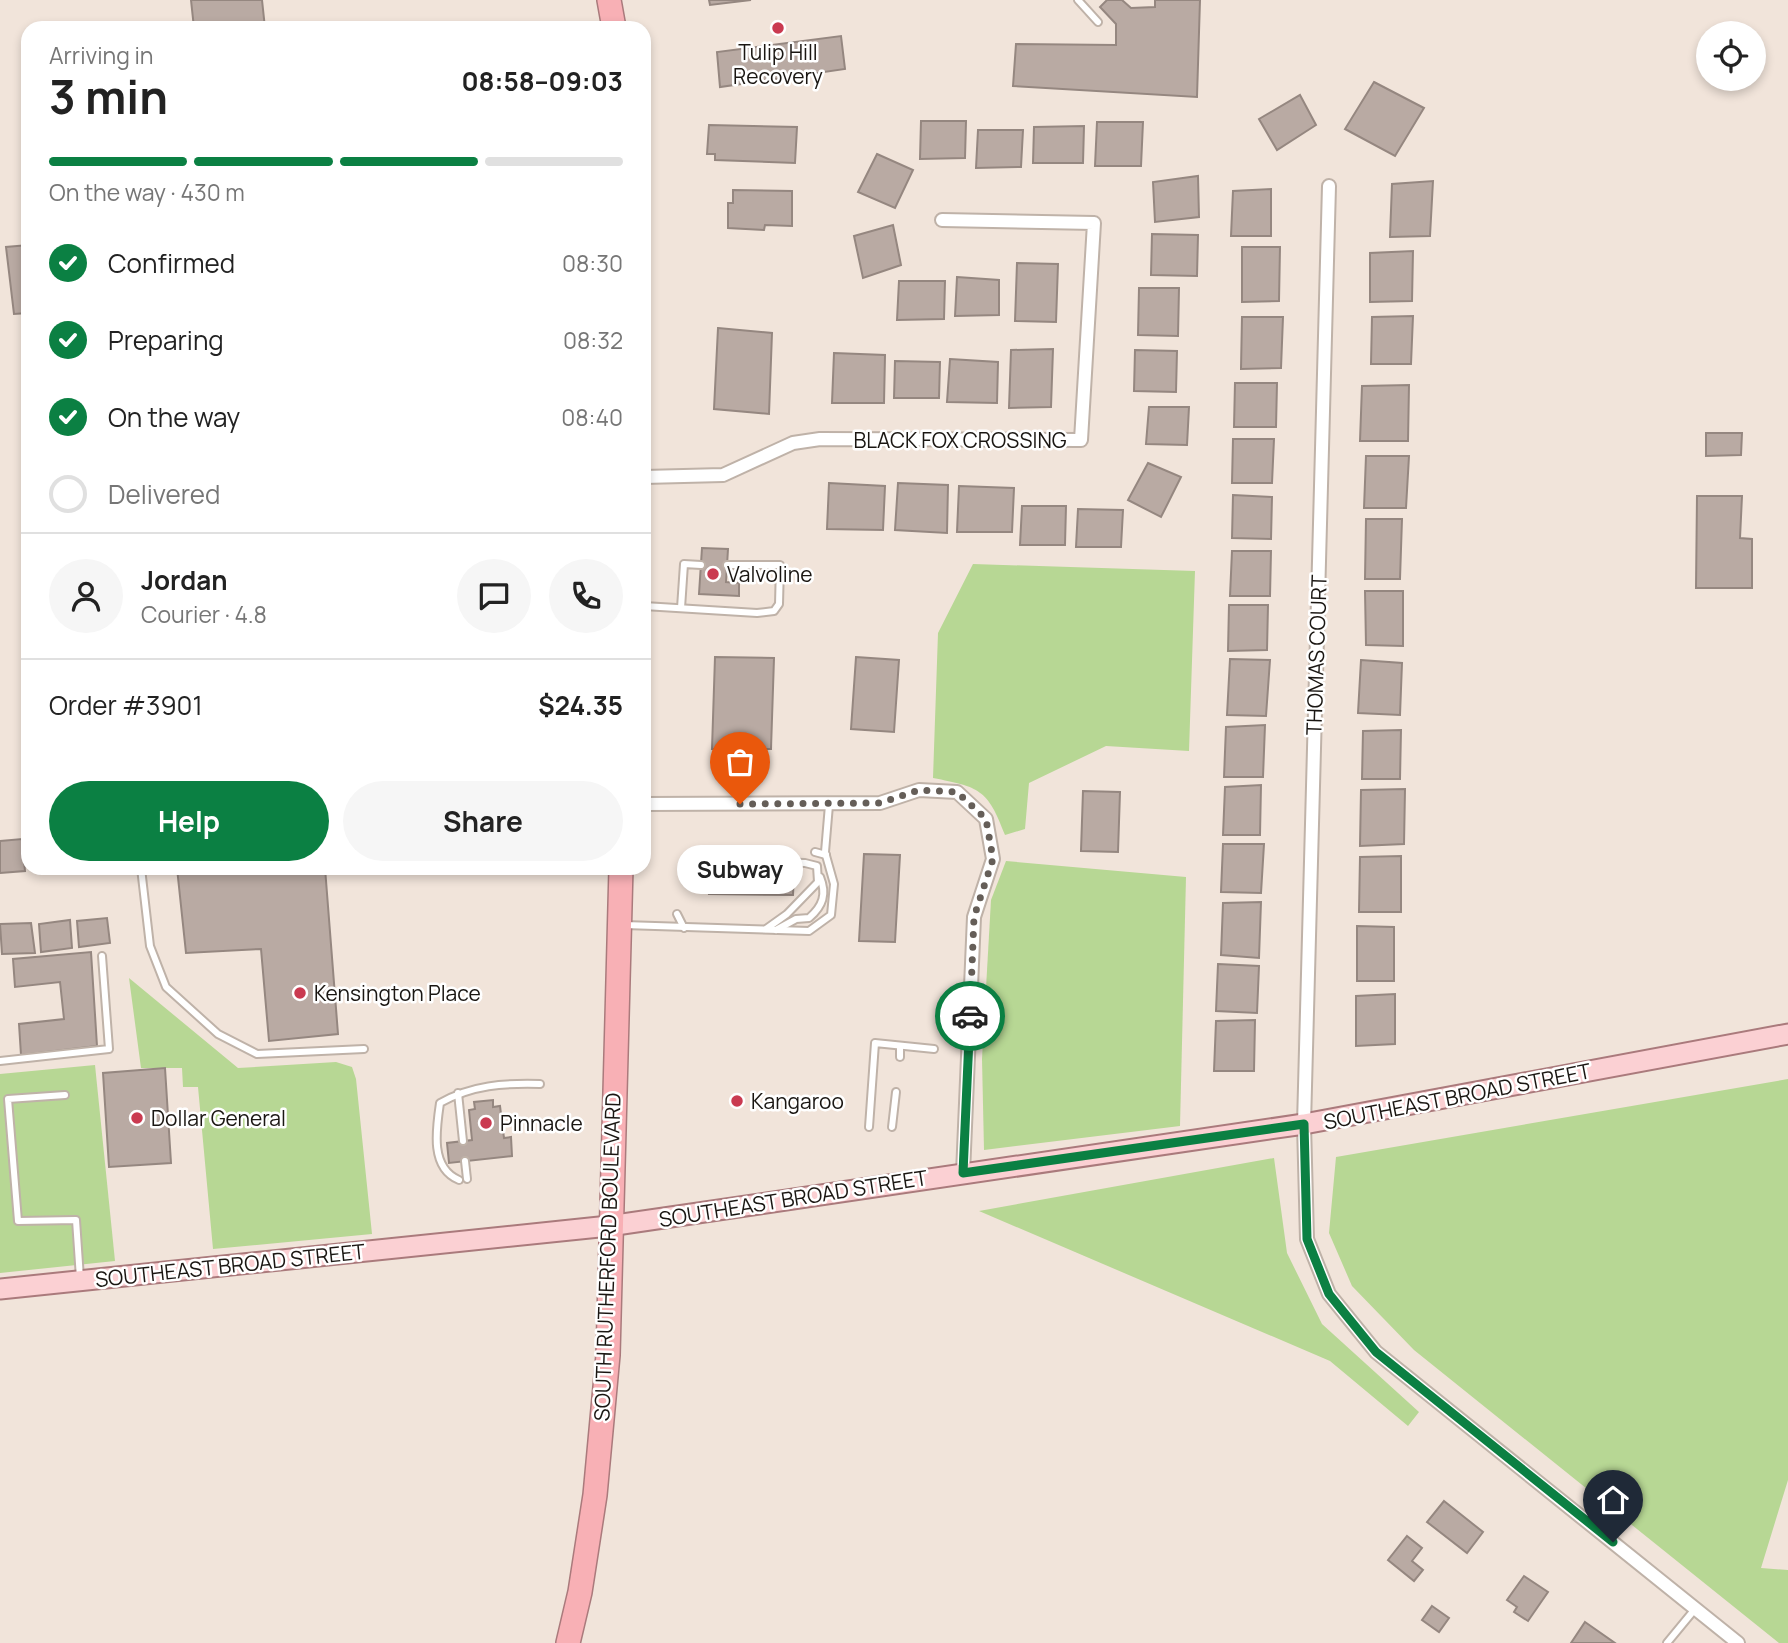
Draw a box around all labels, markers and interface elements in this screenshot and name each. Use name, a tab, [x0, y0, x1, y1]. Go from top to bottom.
marker: Tulip Hill Recovery	[770, 20, 786, 36]
map controls	[1696, 21, 1766, 91]
button: locate	[1696, 21, 1766, 91]
place label: Tulip Hill Recovery	[733, 38, 823, 90]
text: Arriving in	[49, 39, 154, 71]
text: 08:58–09:03	[461, 63, 623, 99]
text: 3 min	[49, 65, 168, 128]
text: On the way · 430 m	[49, 176, 245, 208]
icon: check	[49, 244, 87, 282]
text: Confirmed	[108, 245, 235, 281]
text: 08:30	[562, 247, 623, 279]
icon: check	[49, 321, 87, 359]
text: Preparing	[108, 322, 224, 358]
text: 08:32	[563, 324, 623, 356]
icon: check	[49, 398, 87, 436]
text: On the way	[108, 399, 240, 435]
text: 08:40	[561, 401, 623, 433]
street label: BLACK FOX CROSSING	[853, 426, 1067, 454]
text: Delivered	[108, 476, 220, 512]
button: person	[49, 559, 123, 633]
button: chat	[457, 559, 531, 633]
button: phone	[549, 559, 623, 633]
place label: Valvoline	[727, 560, 812, 588]
text: Jordan	[141, 562, 227, 598]
marker: Valvoline	[705, 566, 721, 582]
street label: THOMAS COURT	[1299, 574, 1333, 736]
text: Courier · 4.8	[141, 598, 267, 630]
text: Order #3901	[49, 687, 203, 723]
text: $24.35	[538, 687, 623, 723]
pin	[710, 732, 770, 804]
icon: bag	[721, 743, 759, 781]
button: Help	[49, 781, 329, 861]
button: Share	[343, 781, 623, 861]
callout: Subway	[677, 846, 803, 895]
text: Subway	[697, 853, 783, 885]
place label: Kensington Place	[314, 979, 481, 1007]
courier	[935, 981, 1005, 1051]
marker: Kensington Place	[292, 985, 308, 1001]
icon: car	[951, 997, 989, 1035]
street label: SOUTHEAST BROAD STREET	[1321, 1056, 1593, 1136]
place label: Kangaroo	[751, 1087, 844, 1115]
street label: SOUTH RUTHERFORD BOULEVARD	[587, 1092, 627, 1422]
marker: Kangaroo	[729, 1093, 745, 1109]
place label: Dollar General	[151, 1104, 286, 1132]
place label: Pinnacle	[500, 1109, 583, 1137]
marker: Dollar General	[129, 1110, 145, 1126]
marker: Pinnacle	[478, 1115, 494, 1131]
street label: SOUTHEAST BROAD STREET	[657, 1163, 930, 1233]
street label: SOUTHEAST BROAD STREET	[94, 1237, 367, 1293]
pin	[1583, 1470, 1643, 1542]
icon: home	[1594, 1481, 1632, 1519]

